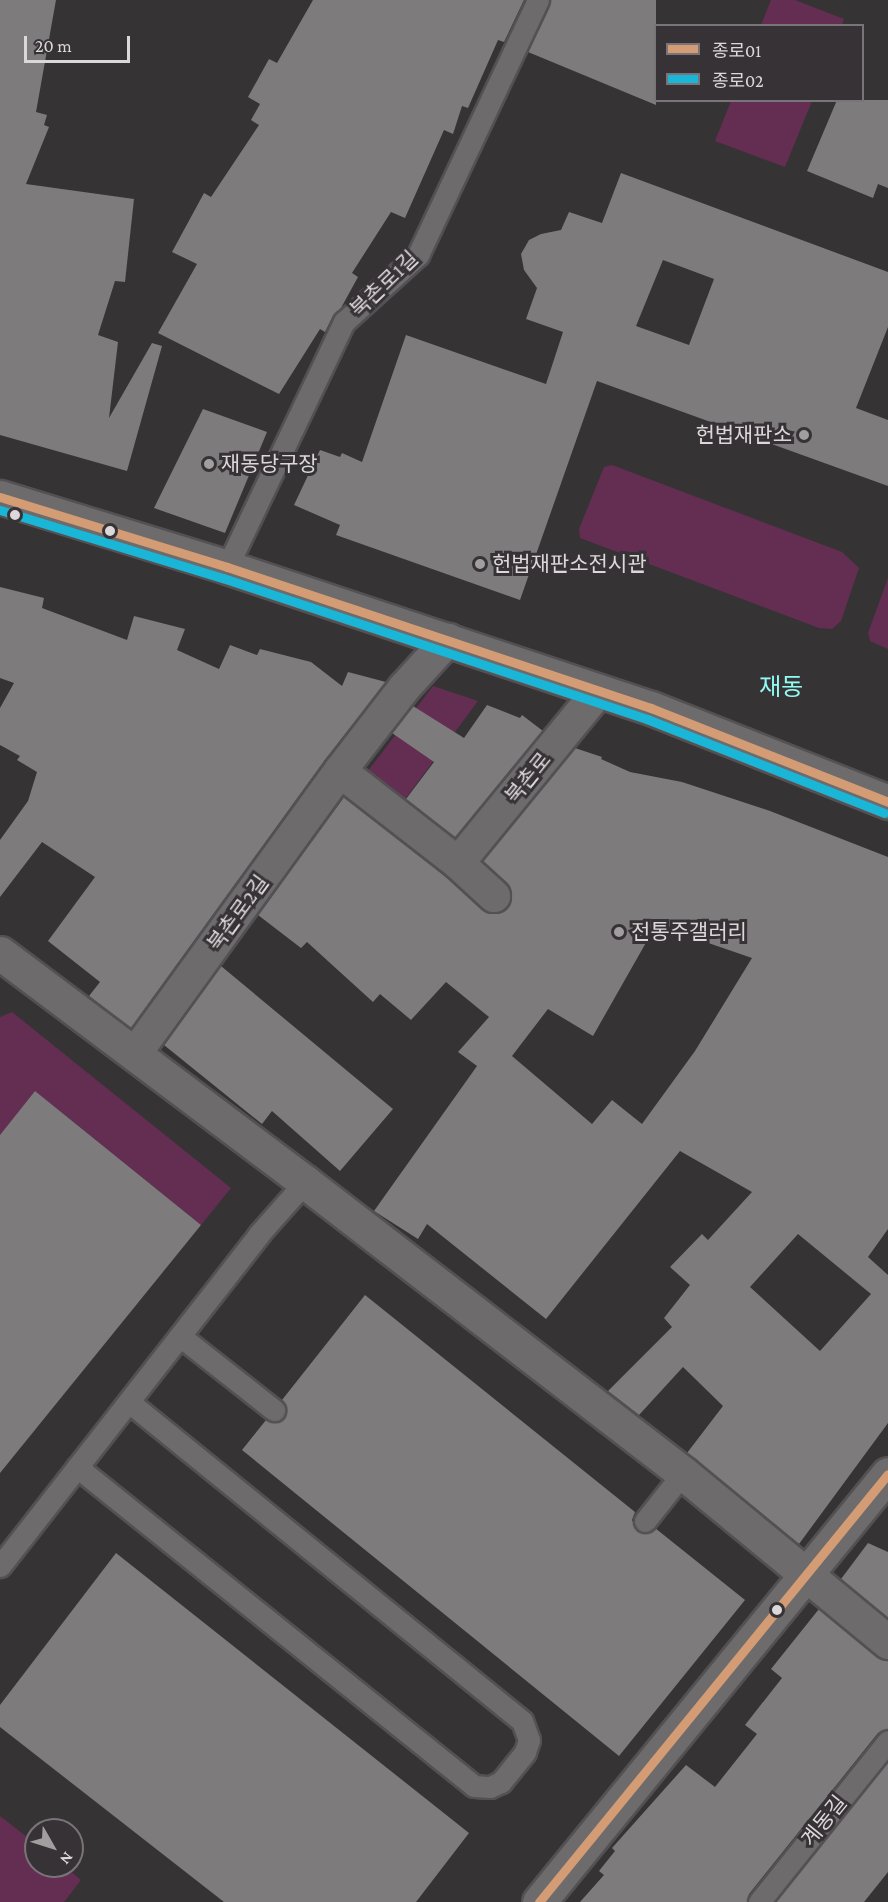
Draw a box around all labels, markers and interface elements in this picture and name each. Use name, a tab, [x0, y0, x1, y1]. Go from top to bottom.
scale bar	[27, 24, 134, 62]
legend	[654, 24, 864, 102]
text: 20 m	[35, 36, 72, 56]
text: 종로01	[712, 41, 761, 61]
text: 종로02	[712, 71, 764, 91]
street label: 북촌로1길	[345, 246, 423, 322]
place label: 헌법재판소	[695, 422, 792, 448]
marker: 헌법재판소	[797, 428, 811, 442]
place label: 재동당구장	[221, 451, 318, 477]
marker: 재동당구장	[202, 457, 216, 471]
unlabelled marker	[9, 509, 21, 521]
unlabelled marker	[104, 525, 116, 537]
place label: 헌법재판소전시관	[492, 551, 647, 577]
marker: 헌법재판소전시관	[473, 557, 487, 571]
district label: 재동	[759, 673, 803, 701]
street label: 북촌로	[500, 748, 556, 808]
street label: 북촌로2길	[202, 870, 274, 956]
place label: 전통주갤러리	[631, 919, 747, 945]
marker: 전통주갤러리	[612, 925, 626, 939]
unlabelled marker	[771, 1604, 783, 1616]
street label: 계동길	[796, 1791, 852, 1851]
north arrow	[24, 1818, 84, 1878]
text: N	[57, 1849, 77, 1868]

